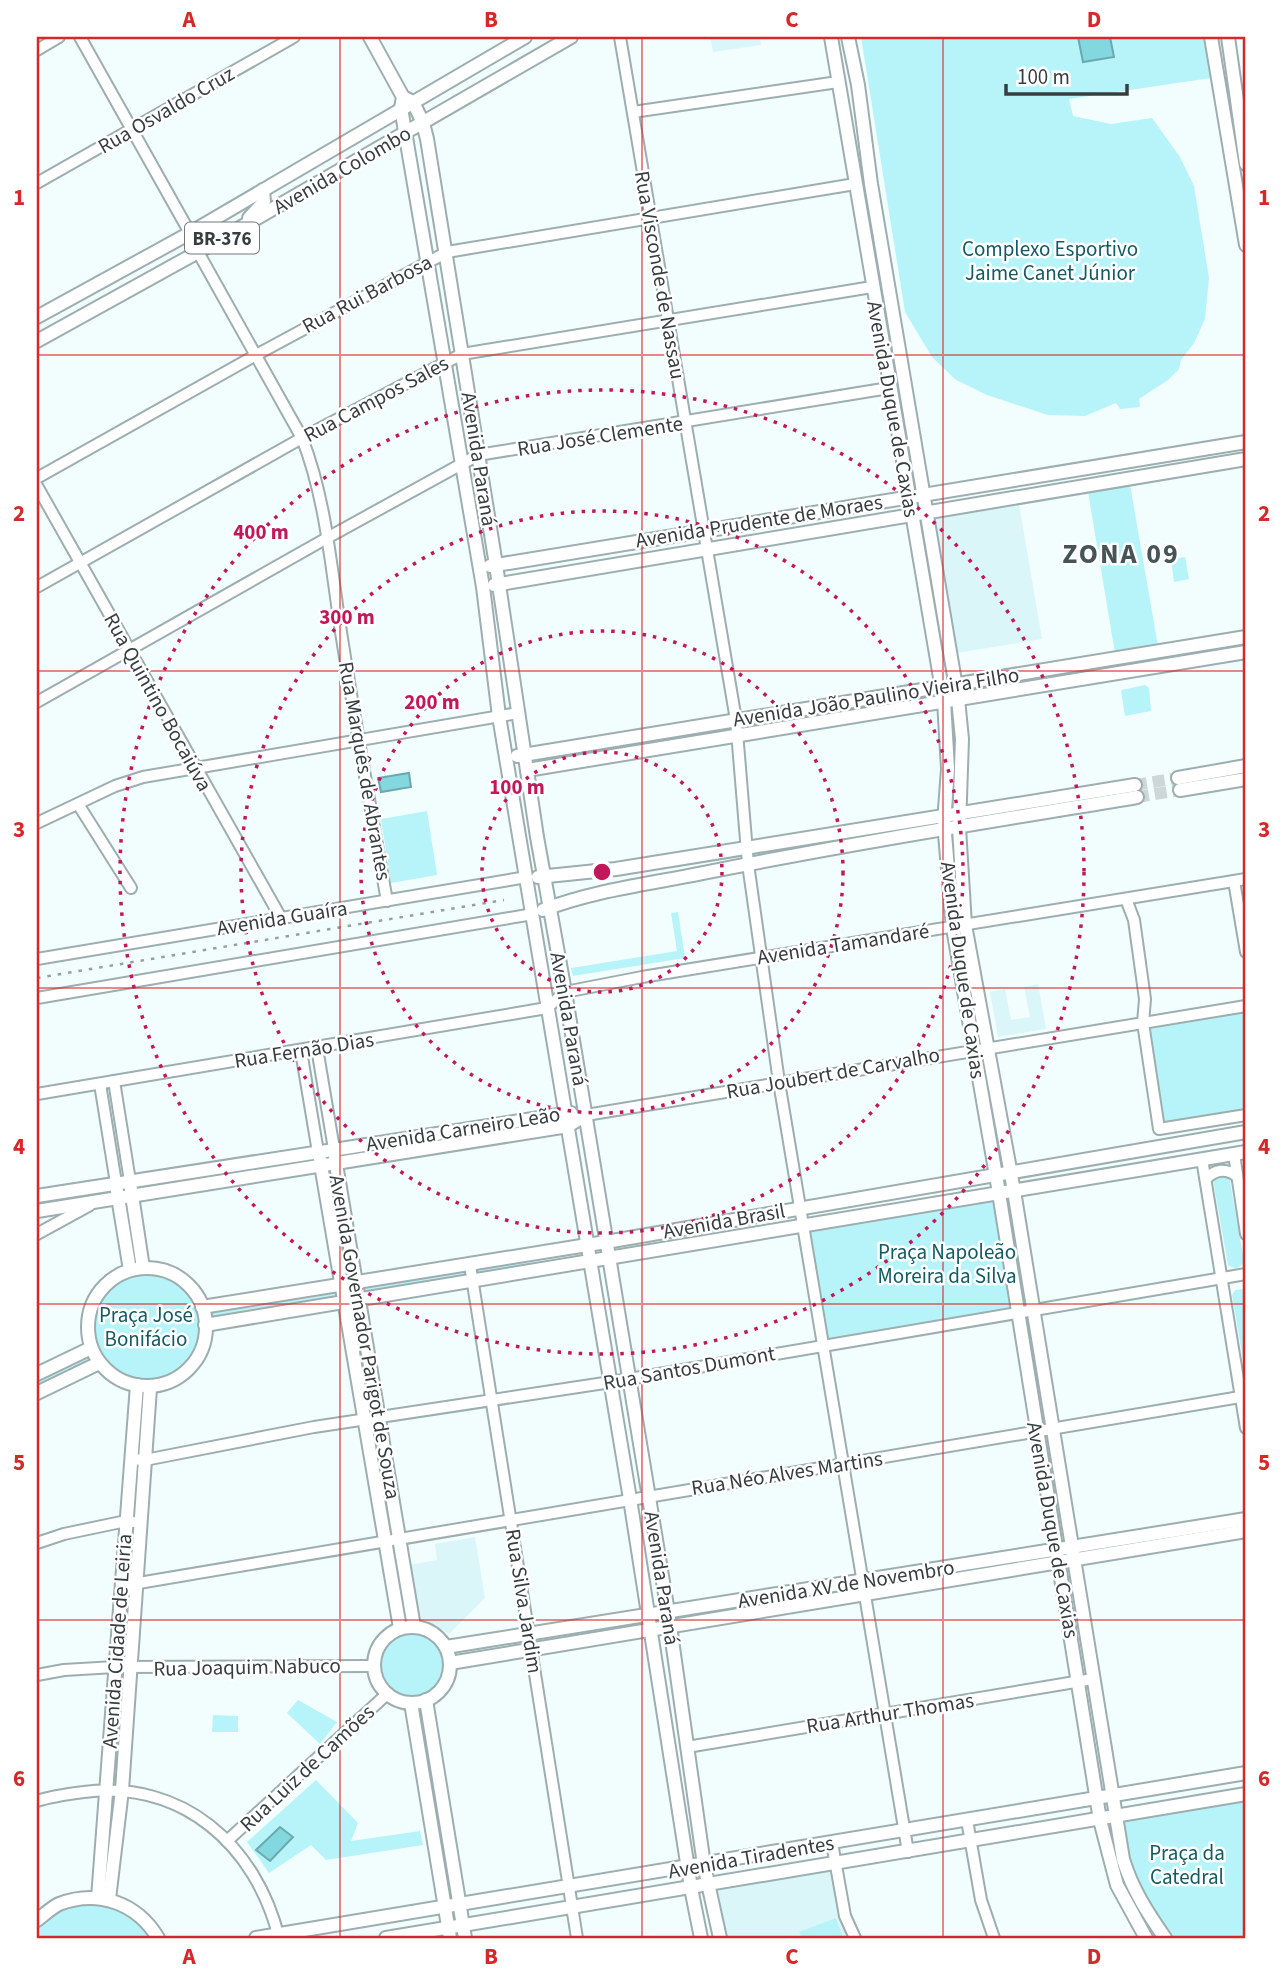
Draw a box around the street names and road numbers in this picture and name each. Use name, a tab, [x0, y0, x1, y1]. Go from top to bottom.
street label: Rua Osvaldo Cruz	[92, 59, 240, 161]
street label: Avenida Colombo	[267, 118, 417, 222]
street label: Rua Visconde de Nassau	[627, 168, 693, 382]
road number: BR-376	[185, 222, 259, 254]
street label: Rua Rui Barbosa	[297, 247, 437, 341]
street label: Avenida Duque de Caxias	[859, 298, 927, 520]
street label: Rua Campos Sales	[298, 348, 454, 450]
street label: Avenida Paraná	[454, 390, 504, 528]
street label: Rua José Clemente	[515, 408, 685, 464]
street label: Avenida Prudente de Moraes	[633, 487, 885, 555]
street label: Rua Quintino Bocaiúva	[96, 607, 220, 797]
street label: Rua Marquês de Abrantes	[331, 659, 399, 883]
street label: Avenida João Paulino Vieira Filho	[731, 660, 1021, 734]
street label: Avenida Duque de Caxias	[933, 859, 993, 1081]
street label: Avenida Guaíra	[214, 893, 350, 943]
street label: Avenida Tamandaré	[755, 916, 931, 972]
street label: Avenida Paraná	[542, 950, 596, 1088]
street label: Rua Fernão Dias	[232, 1024, 376, 1076]
street label: Rua Joubert de Carvalho	[724, 1039, 942, 1107]
street label: Avenida Carneiro Leão	[364, 1099, 562, 1159]
street label: Avenida Governador Parigot de Souza	[322, 1173, 408, 1501]
street label: Avenida Brasil	[661, 1196, 787, 1246]
street label: Rua Santos Dumont	[601, 1338, 777, 1398]
street label: Avenida Duque de Caxias	[1019, 1419, 1087, 1641]
street label: Rua Néo Alves Martins	[689, 1443, 885, 1503]
street label: Avenida Paraná	[637, 1509, 687, 1647]
street label: Rua Silva Jardim	[498, 1527, 550, 1675]
street label: Avenida Cidade de Leiria	[95, 1533, 139, 1749]
street label: Avenida XV de Novembro	[735, 1552, 957, 1616]
street label: Rua Joaquim Nabuco	[153, 1650, 341, 1684]
street label: Rua Arthur Thomas	[804, 1685, 976, 1741]
street label: Rua Luiz de Camões	[233, 1697, 381, 1839]
street label: Avenida Tiradentes	[666, 1828, 836, 1886]

